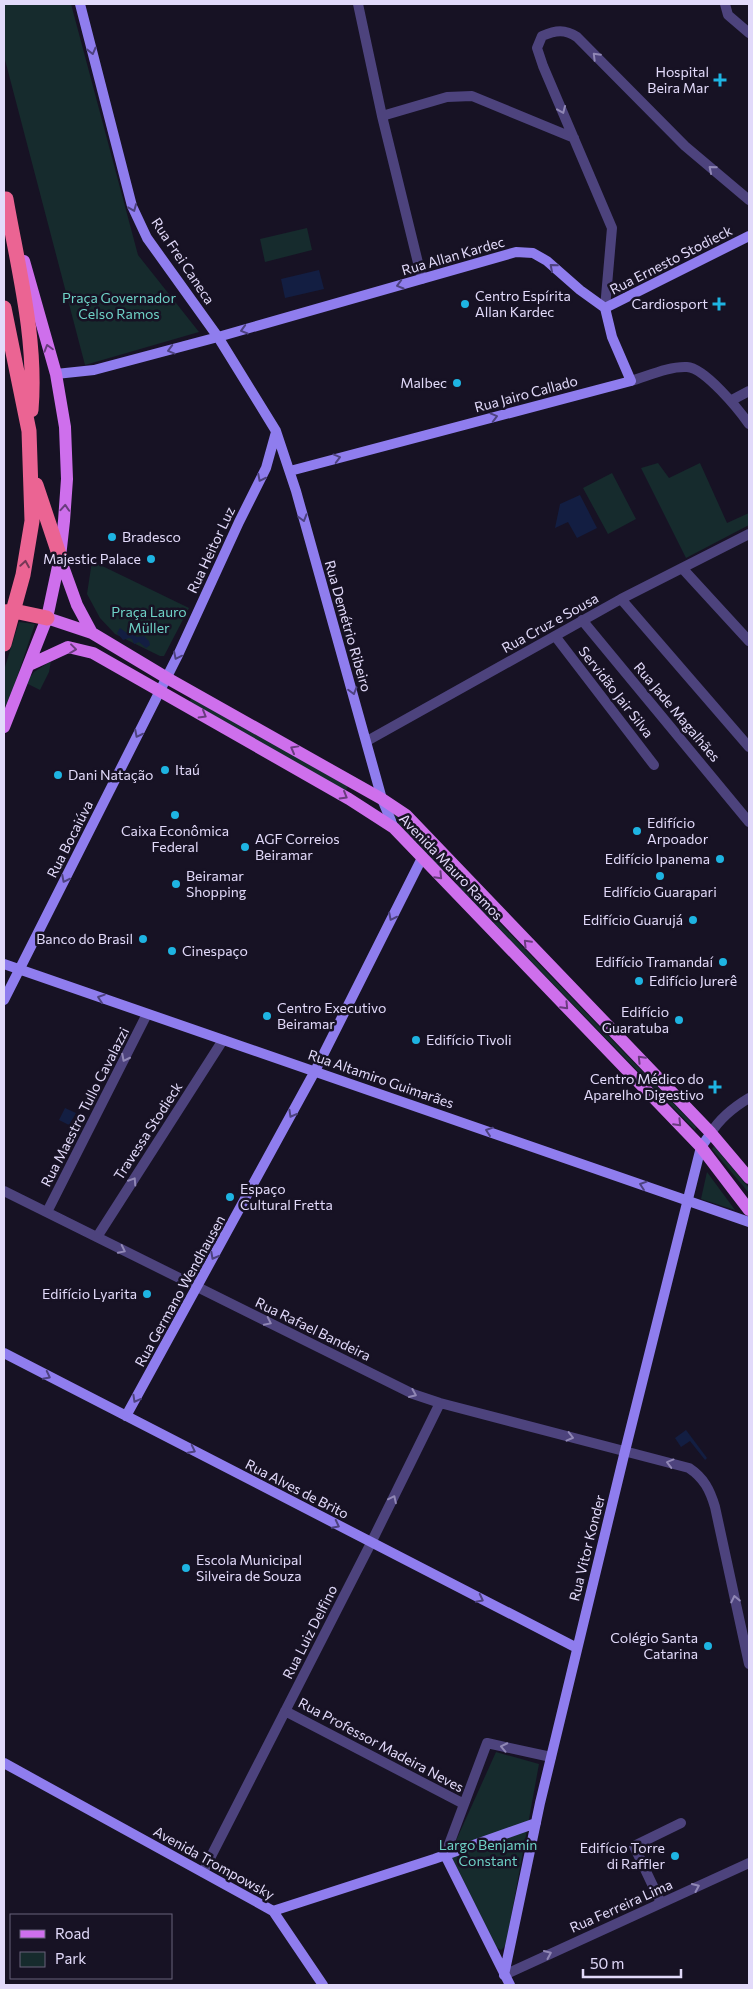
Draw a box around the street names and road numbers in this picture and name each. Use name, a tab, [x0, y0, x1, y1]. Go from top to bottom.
street label: Rua Frei Caneca	[148, 214, 219, 307]
street label: Rua Ernesto Stodieck	[607, 221, 735, 298]
street label: Rua Allan Kardec	[399, 233, 506, 278]
street label: Rua Jairo Callado	[472, 372, 579, 415]
street label: Rua Heitor Luz	[183, 504, 238, 596]
street label: Rua Demétrio Ribeiro	[322, 558, 375, 694]
street label: Rua Cruz e Sousa	[498, 589, 601, 656]
street label: Servidão Jair Silva	[575, 643, 657, 741]
street label: Rua Jade Magalhães	[631, 658, 724, 765]
street label: Rua Bocaiúva	[43, 797, 96, 880]
street label: Avenida Mauro Ramos	[396, 810, 507, 923]
street label: Rua Maestro Tullo Cavalazzi	[37, 1024, 132, 1189]
street label: Rua Altamiro Guimarães	[306, 1046, 456, 1112]
street label: Travessa Stodieck	[110, 1078, 186, 1183]
street label: Rua Germano Wendhausen	[131, 1212, 228, 1370]
street label: Rua Rafael Bandeira	[253, 1293, 374, 1364]
street label: Rua Alves de Brito	[243, 1455, 352, 1522]
street label: Rua Vitor Konder	[565, 1493, 608, 1603]
street label: Rua Luiz Delfino	[279, 1582, 341, 1682]
street label: Rua Professor Madeira Neves	[296, 1694, 467, 1795]
street label: Avenida Trompowsky	[151, 1822, 278, 1903]
street label: Rua Ferreira Lima	[567, 1875, 675, 1936]

